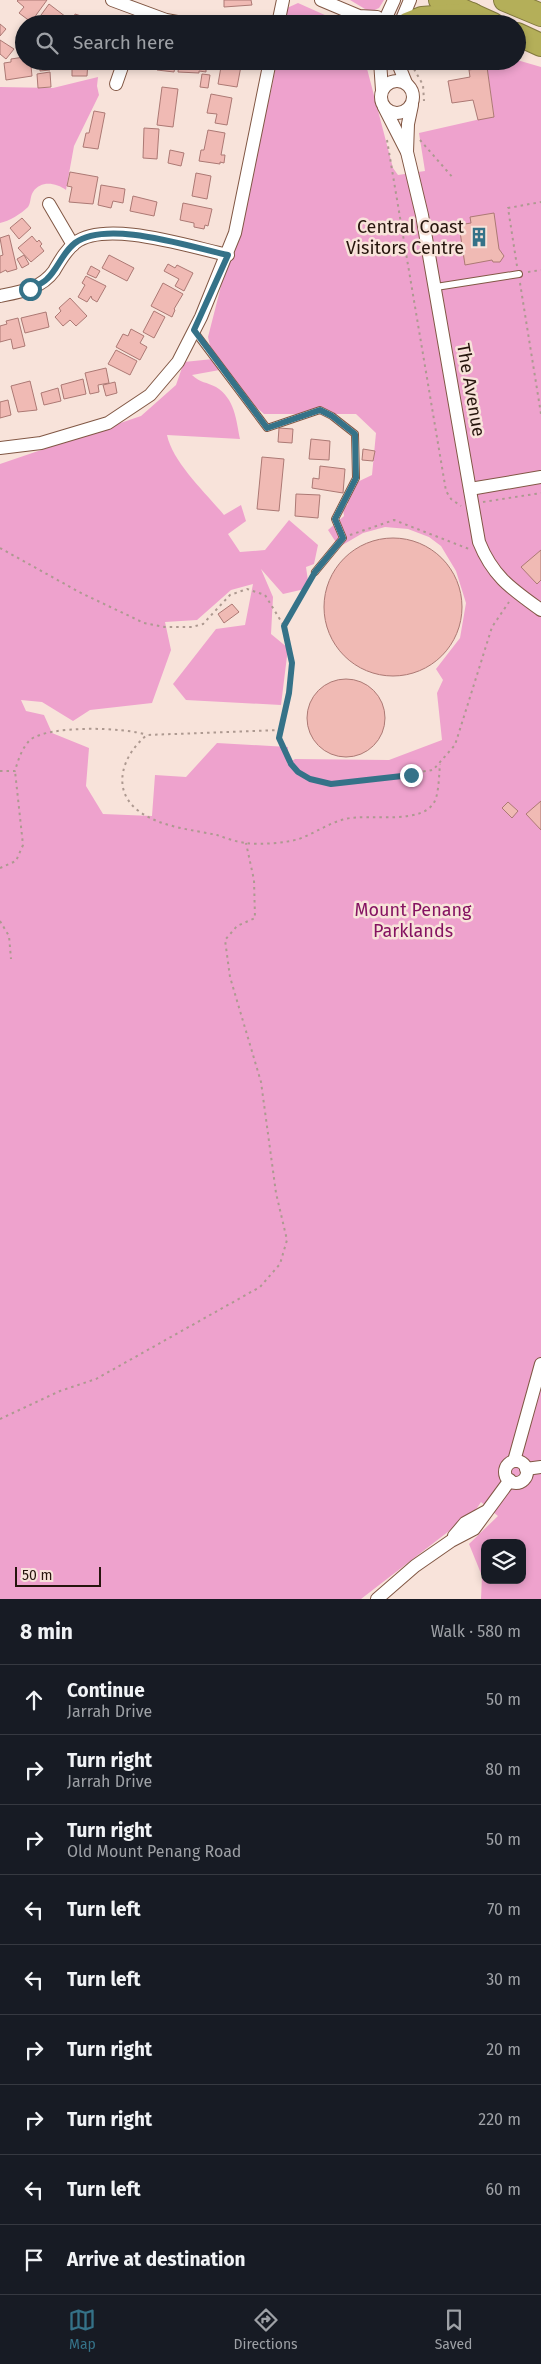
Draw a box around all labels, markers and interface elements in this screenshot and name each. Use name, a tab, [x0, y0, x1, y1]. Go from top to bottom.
search box	[15, 15, 526, 70]
icon: search	[33, 29, 61, 57]
text: Search here	[73, 31, 174, 54]
place label: Central Coast Visitors Centre	[346, 216, 464, 259]
building icon: Central Coast Visitors Centre	[468, 226, 490, 248]
route start	[19, 278, 42, 301]
street label: The Avenue	[452, 342, 490, 438]
route end	[400, 764, 423, 787]
park label: Mount Penang Parklands	[355, 899, 472, 942]
map controls	[481, 1539, 526, 1584]
button: layers	[481, 1539, 526, 1584]
scale bar	[15, 1564, 101, 1587]
text: 50 m	[22, 1567, 53, 1584]
text: 8 min	[20, 1619, 73, 1645]
text: Walk · 580 m	[431, 1622, 521, 1641]
text: Continue	[67, 1679, 145, 1702]
icon: ahead	[20, 1686, 48, 1714]
text: 50 m	[486, 1690, 521, 1709]
text: Jarrah Drive	[67, 1702, 152, 1721]
text: Turn right	[67, 1749, 152, 1772]
icon: right	[20, 1756, 48, 1784]
text: 80 m	[485, 1760, 521, 1779]
text: Jarrah Drive	[67, 1772, 152, 1791]
text: Turn right	[67, 1819, 152, 1842]
icon: right	[20, 1826, 48, 1854]
text: 50 m	[486, 1830, 521, 1849]
text: Old Mount Penang Road	[67, 1842, 241, 1861]
icon: left	[20, 1896, 48, 1924]
text: Turn left	[67, 1898, 141, 1921]
text: 70 m	[487, 1900, 521, 1919]
icon: left	[20, 1966, 48, 1994]
text: Turn left	[67, 1968, 141, 1991]
text: 30 m	[486, 1970, 521, 1989]
icon: right	[20, 2036, 48, 2064]
text: Turn right	[67, 2038, 152, 2061]
text: 20 m	[486, 2040, 521, 2059]
icon: right	[20, 2106, 48, 2134]
text: Turn right	[67, 2108, 152, 2131]
text: 220 m	[478, 2110, 521, 2129]
icon: left	[20, 2176, 48, 2204]
text: Turn left	[67, 2178, 141, 2201]
text: 60 m	[486, 2180, 521, 2199]
icon: arrive	[20, 2246, 48, 2274]
text: Arrive at destination	[67, 2248, 246, 2271]
tab: Map	[68, 2306, 96, 2353]
tab: Directions	[233, 2306, 298, 2353]
tab: Saved	[435, 2306, 473, 2353]

